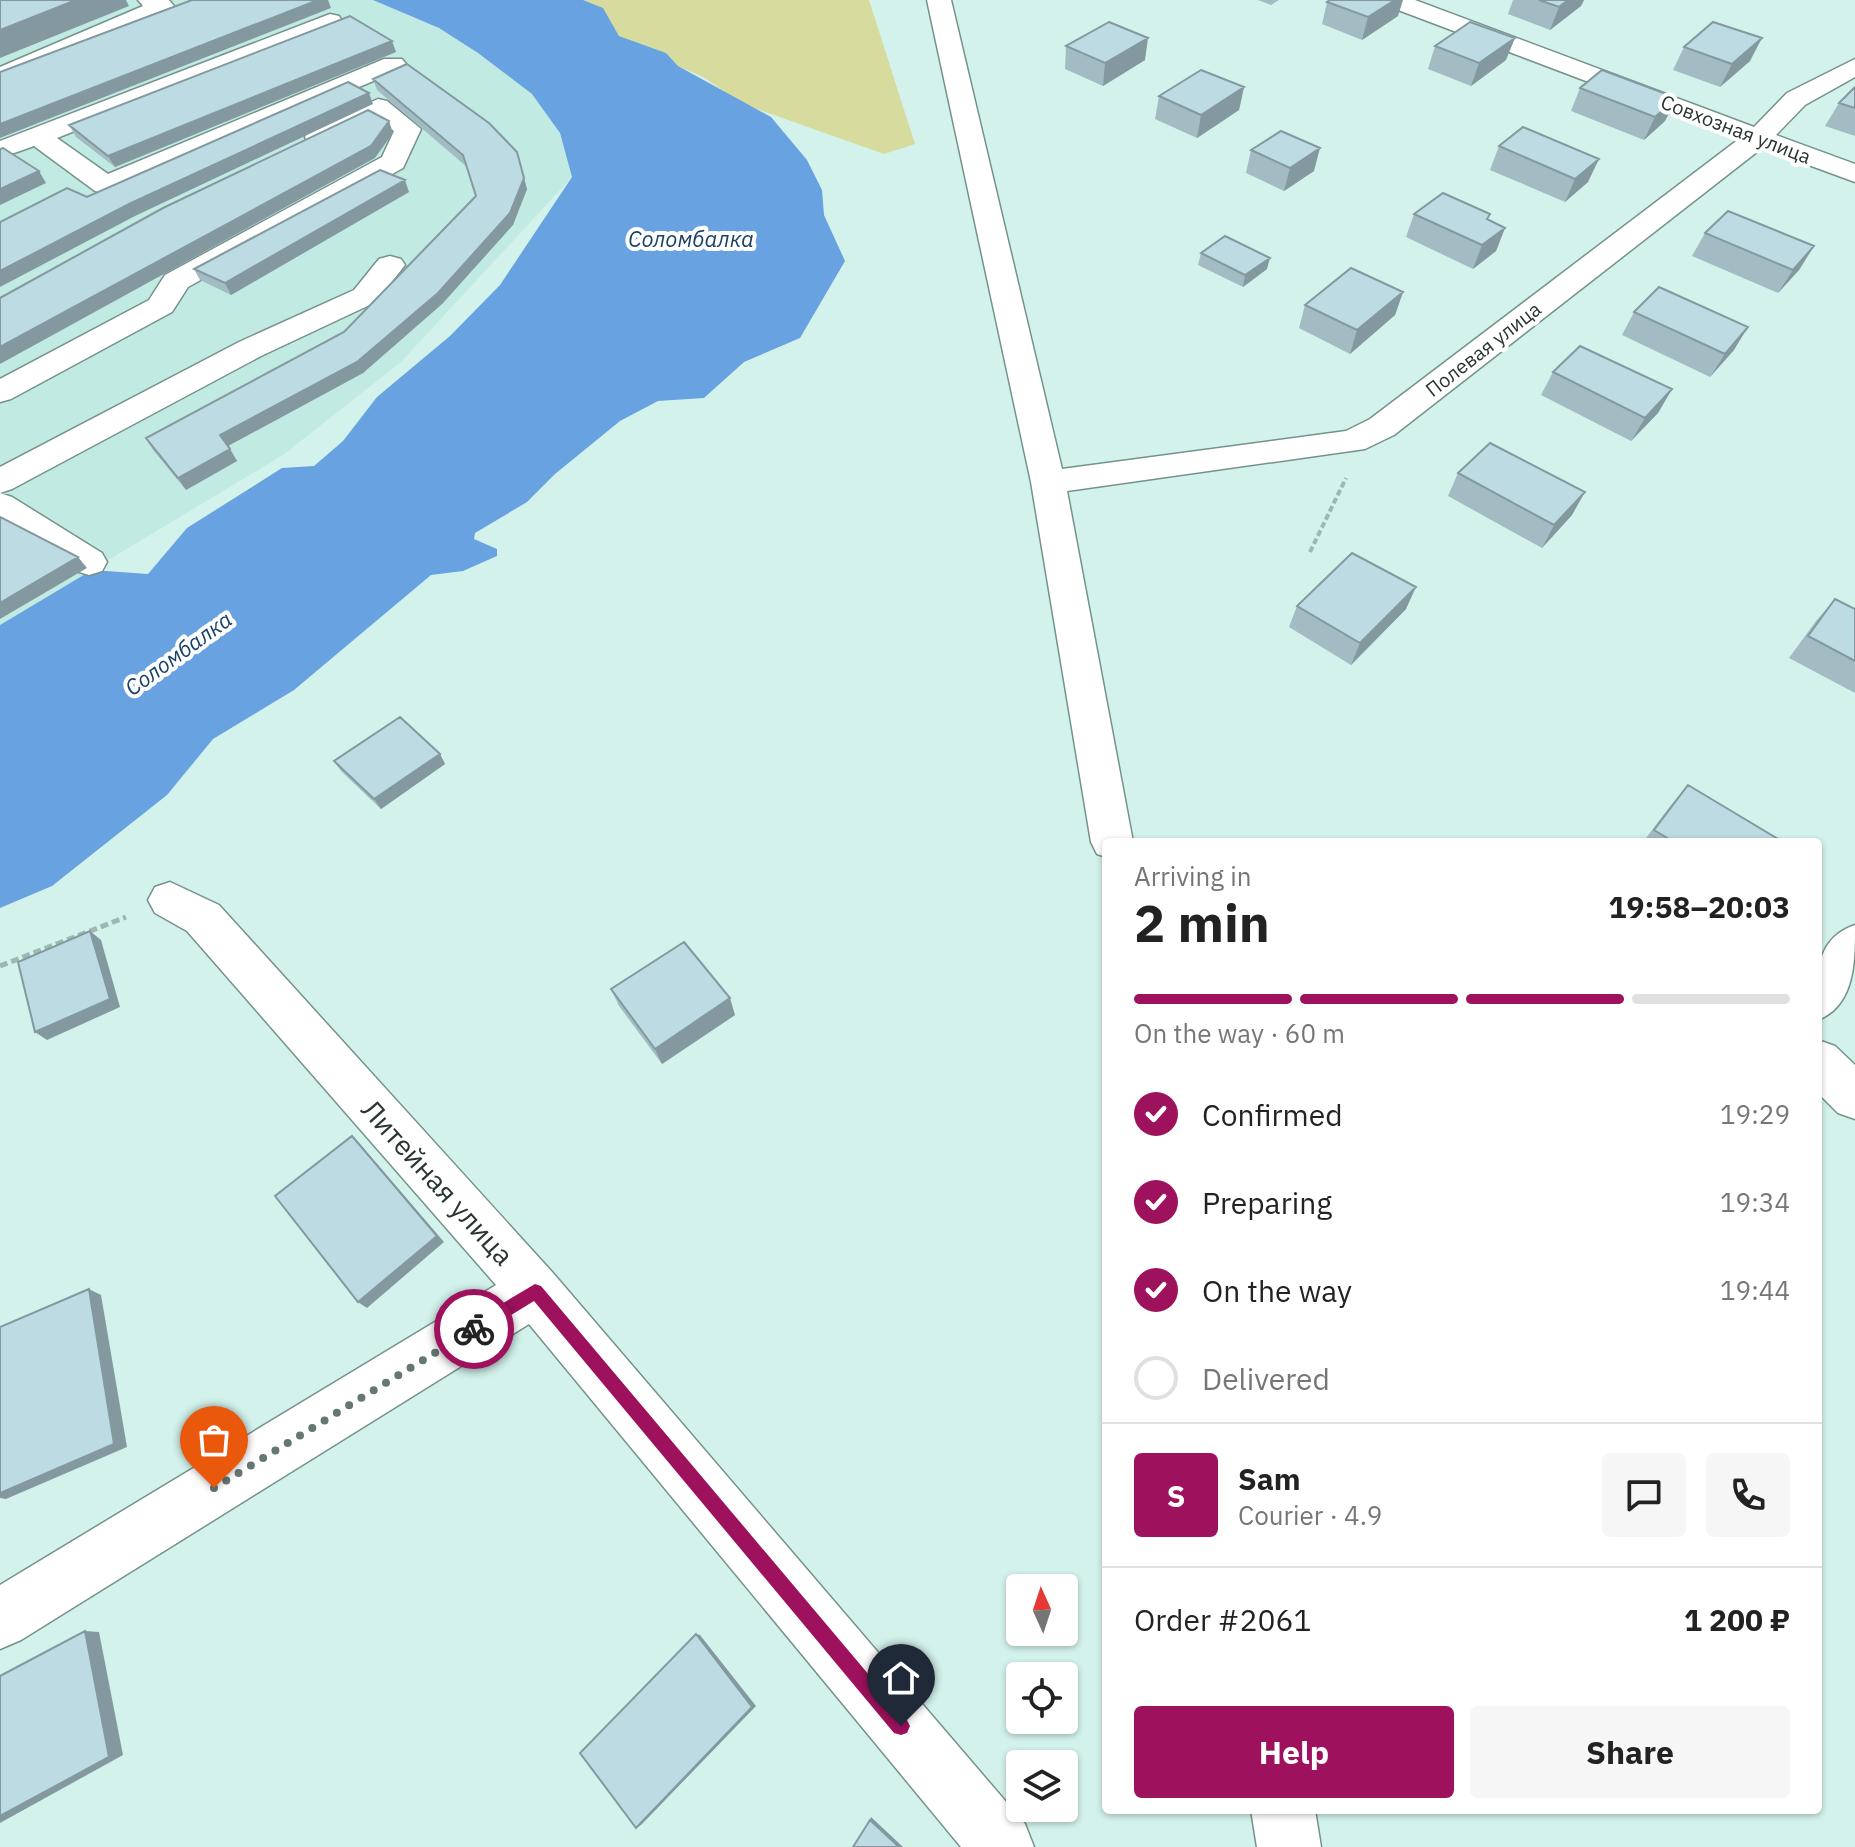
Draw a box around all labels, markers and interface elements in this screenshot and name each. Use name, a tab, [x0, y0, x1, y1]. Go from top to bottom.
street label: Совхозная улица	[1657, 88, 1815, 170]
water label: Соломбалка	[628, 224, 754, 253]
street label: Полевая улица	[1420, 295, 1547, 403]
water label: Соломбалка	[119, 604, 237, 702]
text: Arriving in	[1134, 859, 1251, 893]
text: 19:58–20:03	[1609, 887, 1790, 926]
text: 2 min	[1134, 889, 1270, 956]
text: On the way · 60 m	[1134, 1016, 1345, 1050]
street label: Литейная улица	[354, 1091, 522, 1273]
icon: check	[1134, 1092, 1178, 1136]
text: Confirmed	[1202, 1095, 1343, 1134]
text: 19:29	[1720, 1097, 1790, 1131]
icon: check	[1134, 1180, 1178, 1224]
text: Preparing	[1202, 1183, 1332, 1222]
text: 19:34	[1720, 1185, 1790, 1219]
icon: check	[1134, 1268, 1178, 1312]
text: On the way	[1202, 1271, 1352, 1310]
text: 19:44	[1720, 1273, 1790, 1307]
courier	[434, 1289, 514, 1369]
icon: bike	[452, 1307, 496, 1351]
text: Delivered	[1202, 1359, 1330, 1398]
pin	[180, 1406, 248, 1488]
icon: bag	[192, 1418, 236, 1462]
button: chat	[1602, 1453, 1686, 1537]
button: phone	[1706, 1453, 1790, 1537]
text: Sam	[1238, 1459, 1301, 1498]
text: S	[1167, 1476, 1185, 1515]
text: Courier · 4.9	[1238, 1498, 1382, 1532]
north arrow	[1006, 1574, 1078, 1646]
map controls	[1006, 1574, 1078, 1822]
text: Order #2061	[1134, 1600, 1311, 1639]
text: 1 200 ₽	[1684, 1600, 1790, 1639]
pin	[867, 1644, 935, 1726]
icon: home	[879, 1656, 923, 1700]
button: locate	[1006, 1662, 1078, 1734]
button: Help	[1134, 1706, 1454, 1798]
button: Share	[1470, 1706, 1790, 1798]
button: layers	[1006, 1750, 1078, 1822]

